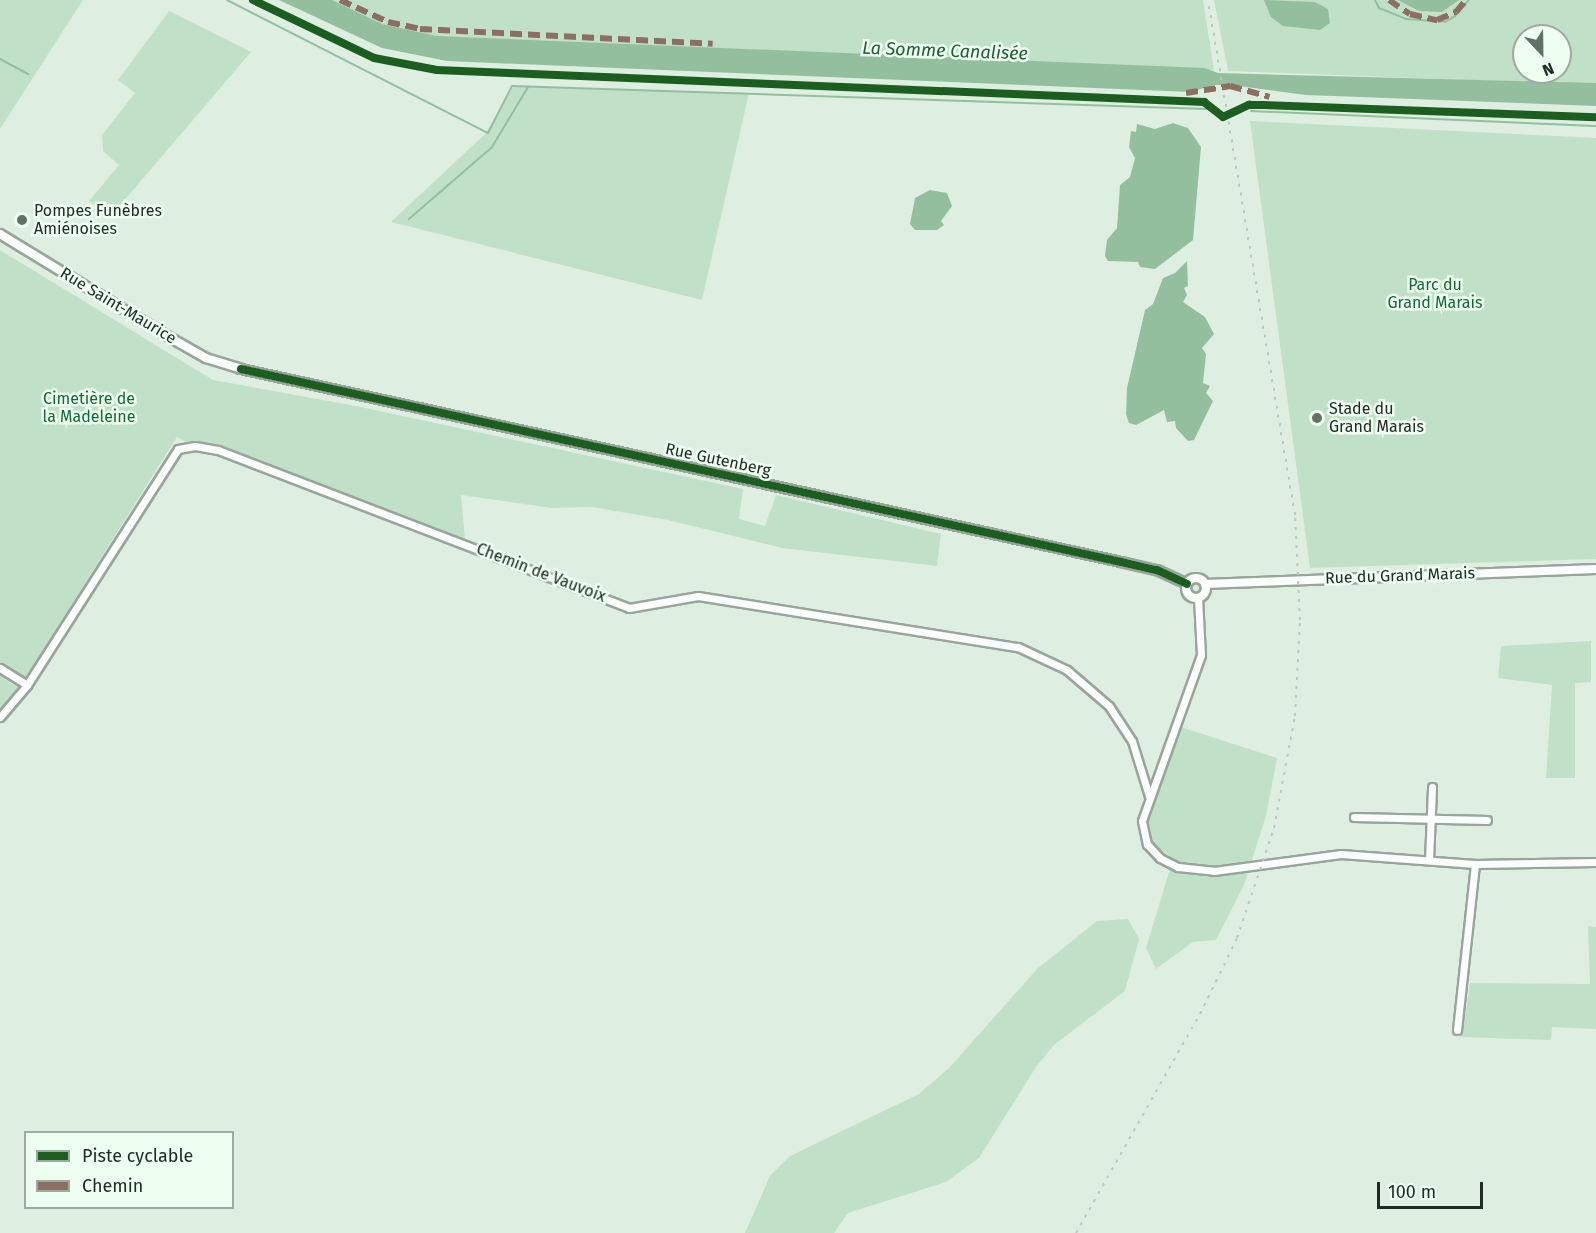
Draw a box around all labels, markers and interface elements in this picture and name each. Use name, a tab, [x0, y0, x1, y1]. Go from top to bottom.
north arrow	[1512, 24, 1572, 84]
water label: La Somme Canalisée	[862, 37, 1028, 65]
text: N	[1540, 59, 1557, 80]
place label: Pompes Funèbres Amiénoises	[34, 201, 162, 239]
marker: Pompes Funèbres Amiénoises	[15, 213, 29, 227]
street label: Rue Saint-Maurice	[56, 264, 180, 348]
park label: Parc du Grand Marais	[1387, 275, 1483, 313]
park label: Cimetière de la Madeleine	[43, 389, 135, 427]
place label: Stade du Grand Marais	[1329, 399, 1424, 437]
marker: Stade du Grand Marais	[1310, 411, 1324, 425]
street label: Rue Gutenberg	[663, 439, 773, 481]
street label: Chemin de Vauvoix	[474, 539, 608, 607]
street label: Rue du Grand Marais	[1325, 564, 1475, 588]
legend	[24, 1131, 234, 1209]
text: Piste cyclable	[82, 1145, 193, 1167]
scale bar	[1380, 1170, 1486, 1208]
text: Chemin	[82, 1175, 143, 1197]
text: 100 m	[1388, 1181, 1436, 1203]

